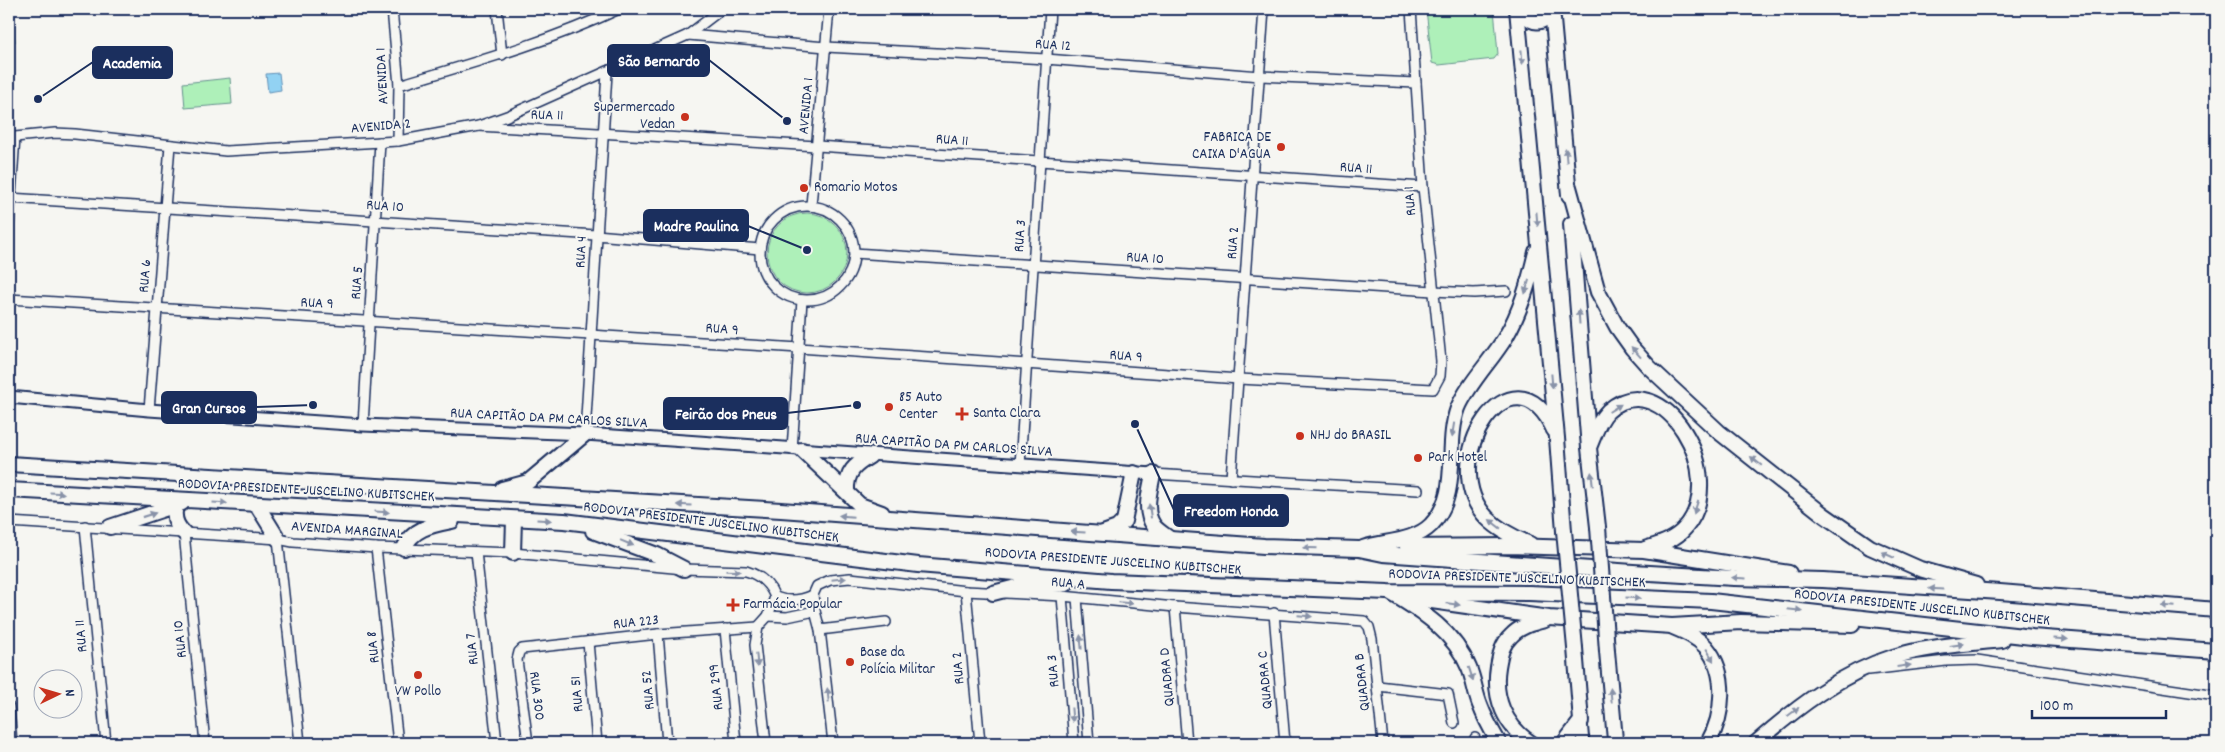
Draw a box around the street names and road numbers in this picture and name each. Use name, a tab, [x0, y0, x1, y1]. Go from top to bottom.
street label: RUA 12	[1034, 34, 1072, 58]
street label: AVENIDA 1	[371, 47, 395, 105]
street label: AVENIDA 1	[794, 77, 820, 135]
street label: RUA 11	[530, 104, 564, 128]
street label: AVENIDA 2	[350, 113, 412, 141]
street label: RUA 11	[935, 129, 969, 153]
street label: RUA 11	[1339, 157, 1373, 181]
street label: RUA 1	[1399, 185, 1423, 217]
street label: RUA 10	[365, 195, 405, 219]
street label: RUA 3	[1009, 219, 1033, 253]
street label: RUA 2	[1222, 226, 1246, 260]
street label: RUA 4	[570, 235, 594, 269]
street label: RUA 10	[1125, 247, 1165, 271]
street label: RUA 6	[134, 258, 158, 294]
street label: RUA 5	[346, 266, 370, 300]
street label: RUA 9	[300, 292, 334, 316]
street label: RUA 9	[705, 318, 739, 342]
street label: RUA 9	[1109, 345, 1143, 369]
street label: RUA CAPITÃO DA PM CARLOS SILVA	[450, 403, 648, 435]
street label: RUA CAPITÃO DA PM CARLOS SILVA	[855, 428, 1053, 464]
street label: RODOVIA PRESIDENTE JUSCELINO KUBITSCHEK	[177, 473, 435, 509]
street label: RODOVIA PRESIDENTE JUSCELINO KUBITSCHEK	[582, 496, 840, 550]
street label: AVENIDA MARGINAL	[290, 516, 404, 546]
street label: RODOVIA PRESIDENTE JUSCELINO KUBITSCHEK	[984, 542, 1242, 582]
street label: RODOVIA PRESIDENTE JUSCELINO KUBITSCHEK	[1388, 564, 1646, 594]
street label: RUA A	[1050, 572, 1086, 596]
street label: RODOVIA PRESIDENTE JUSCELINO KUBITSCHEK	[1793, 584, 2051, 632]
street label: RUA 223	[612, 610, 660, 636]
street label: RUA 11	[70, 619, 94, 653]
street label: RUA 10	[168, 619, 194, 659]
street label: RUA 8	[361, 630, 387, 664]
street label: RUA 7	[460, 632, 486, 666]
street label: QUADRA D	[1154, 647, 1182, 707]
street label: QUADRA C	[1253, 650, 1279, 710]
street label: RUA 2	[947, 651, 971, 685]
street label: QUADRA B	[1349, 652, 1377, 712]
street label: RUA 3	[1042, 654, 1066, 688]
street label: RUA 299	[704, 663, 730, 711]
street label: RUA 52	[636, 669, 662, 711]
street label: RUA 300	[522, 670, 550, 722]
street label: RUA 51	[565, 675, 591, 713]

